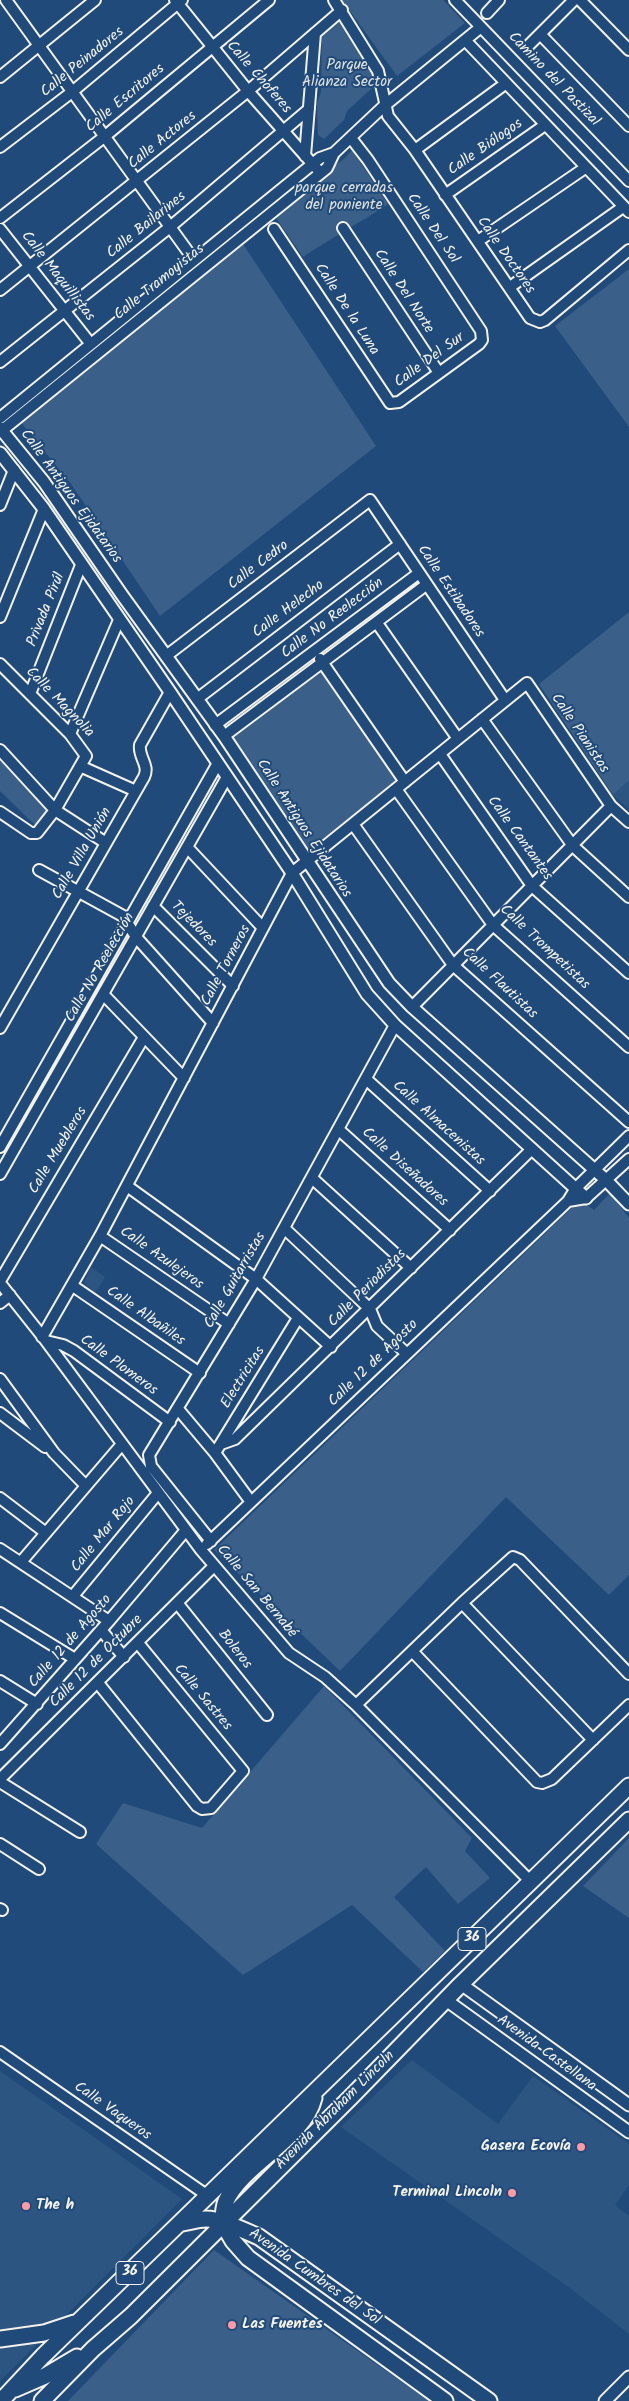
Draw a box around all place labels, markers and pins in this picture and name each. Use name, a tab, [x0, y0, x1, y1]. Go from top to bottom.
place label: Gasera Ecovía	[481, 2138, 571, 2156]
marker: Gasera Ecovía	[575, 2141, 587, 2153]
place label: Terminal Lincoln	[392, 2184, 502, 2202]
marker: Terminal Lincoln	[506, 2187, 518, 2199]
place label: The h	[36, 2197, 74, 2215]
marker: The h	[20, 2200, 32, 2212]
place label: Las Fuentes	[242, 2316, 323, 2334]
marker: Las Fuentes	[226, 2319, 238, 2331]

